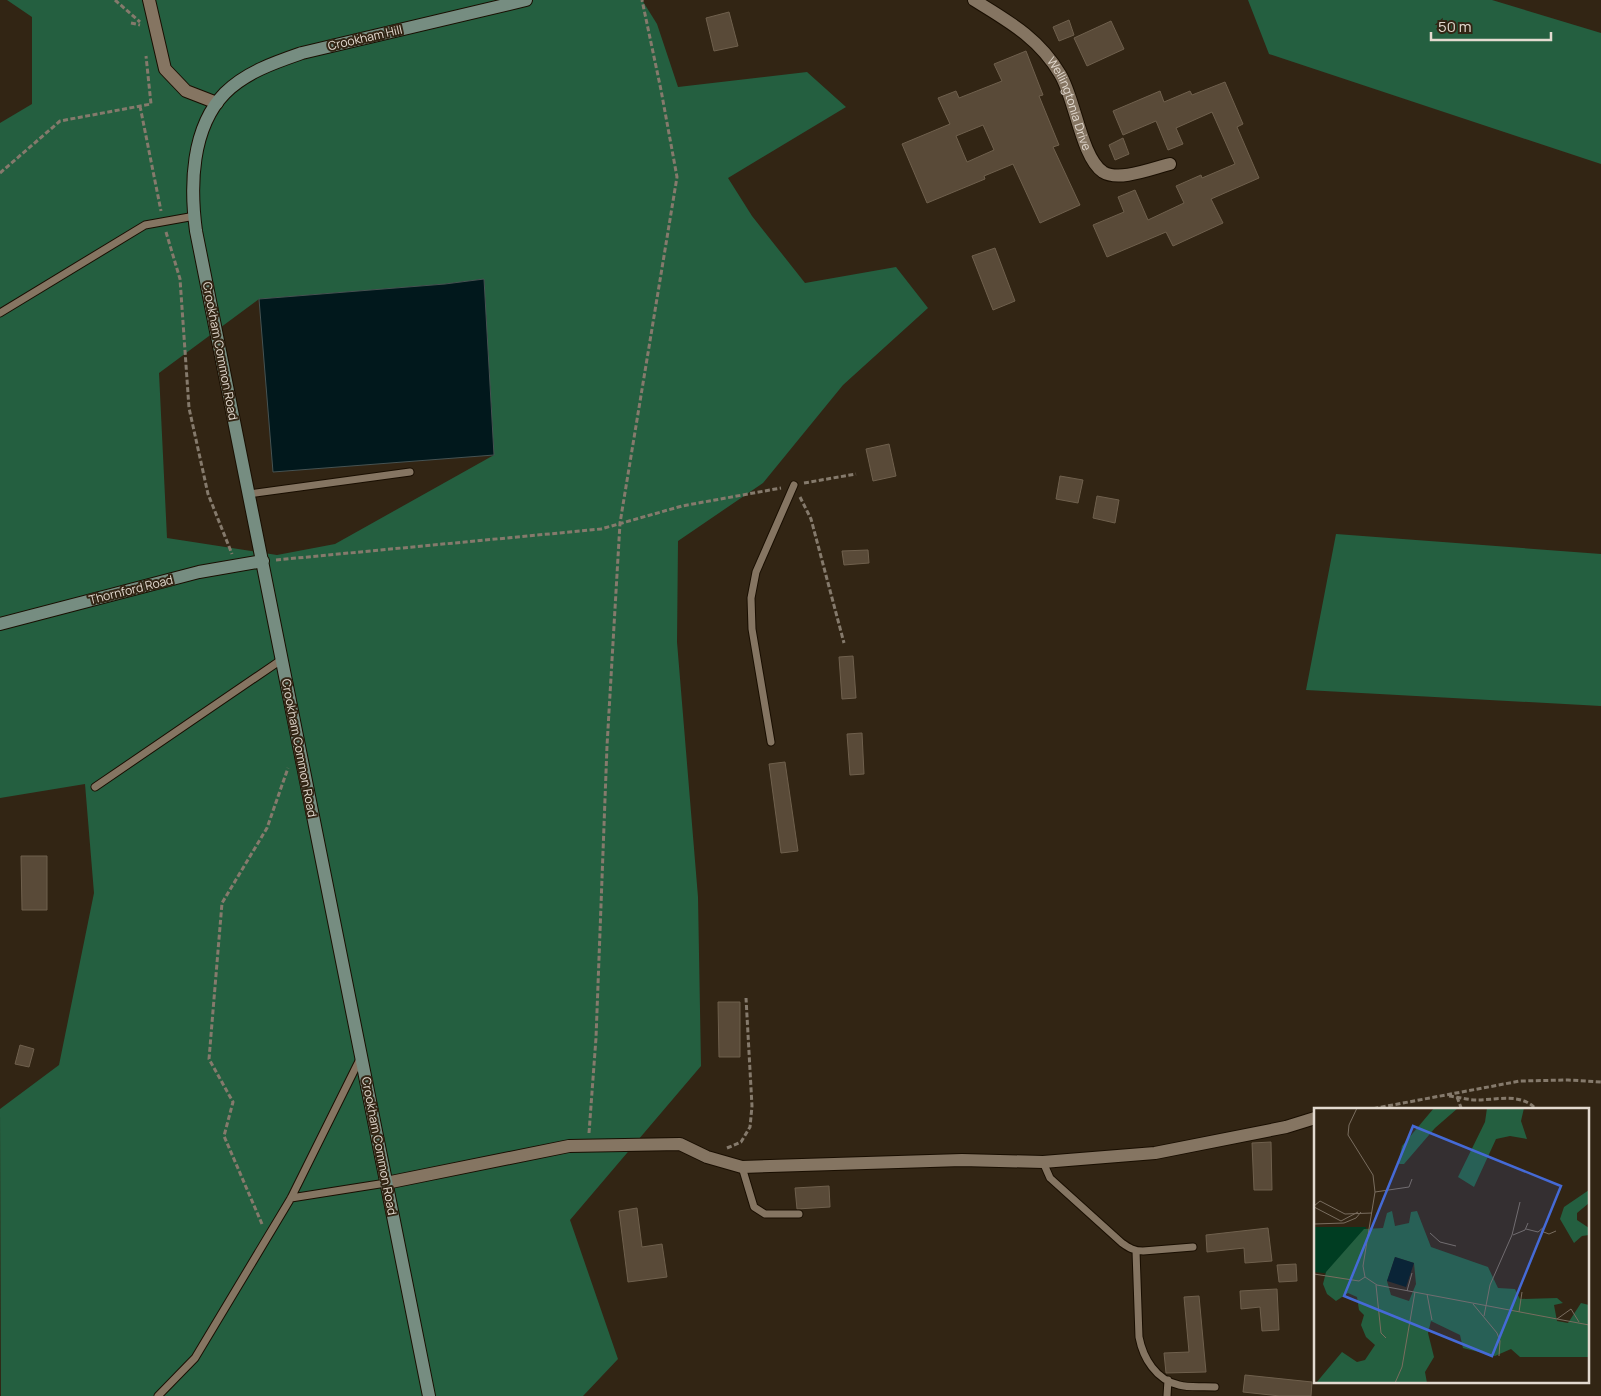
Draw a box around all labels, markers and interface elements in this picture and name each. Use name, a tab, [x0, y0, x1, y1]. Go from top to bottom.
scale bar	[1431, 10, 1551, 42]
text: 50 m	[1438, 16, 1472, 37]
street label: Crookham Hill	[326, 21, 404, 54]
street label: Wellingtonia Drive	[1043, 53, 1096, 153]
street label: Crookham Common Road	[199, 280, 242, 421]
street label: Thornford Road	[87, 571, 175, 608]
street label: Crookham Common Road	[278, 677, 321, 818]
street label: Crookham Common Road	[358, 1075, 401, 1216]
inset map	[1314, 1108, 1588, 1384]

